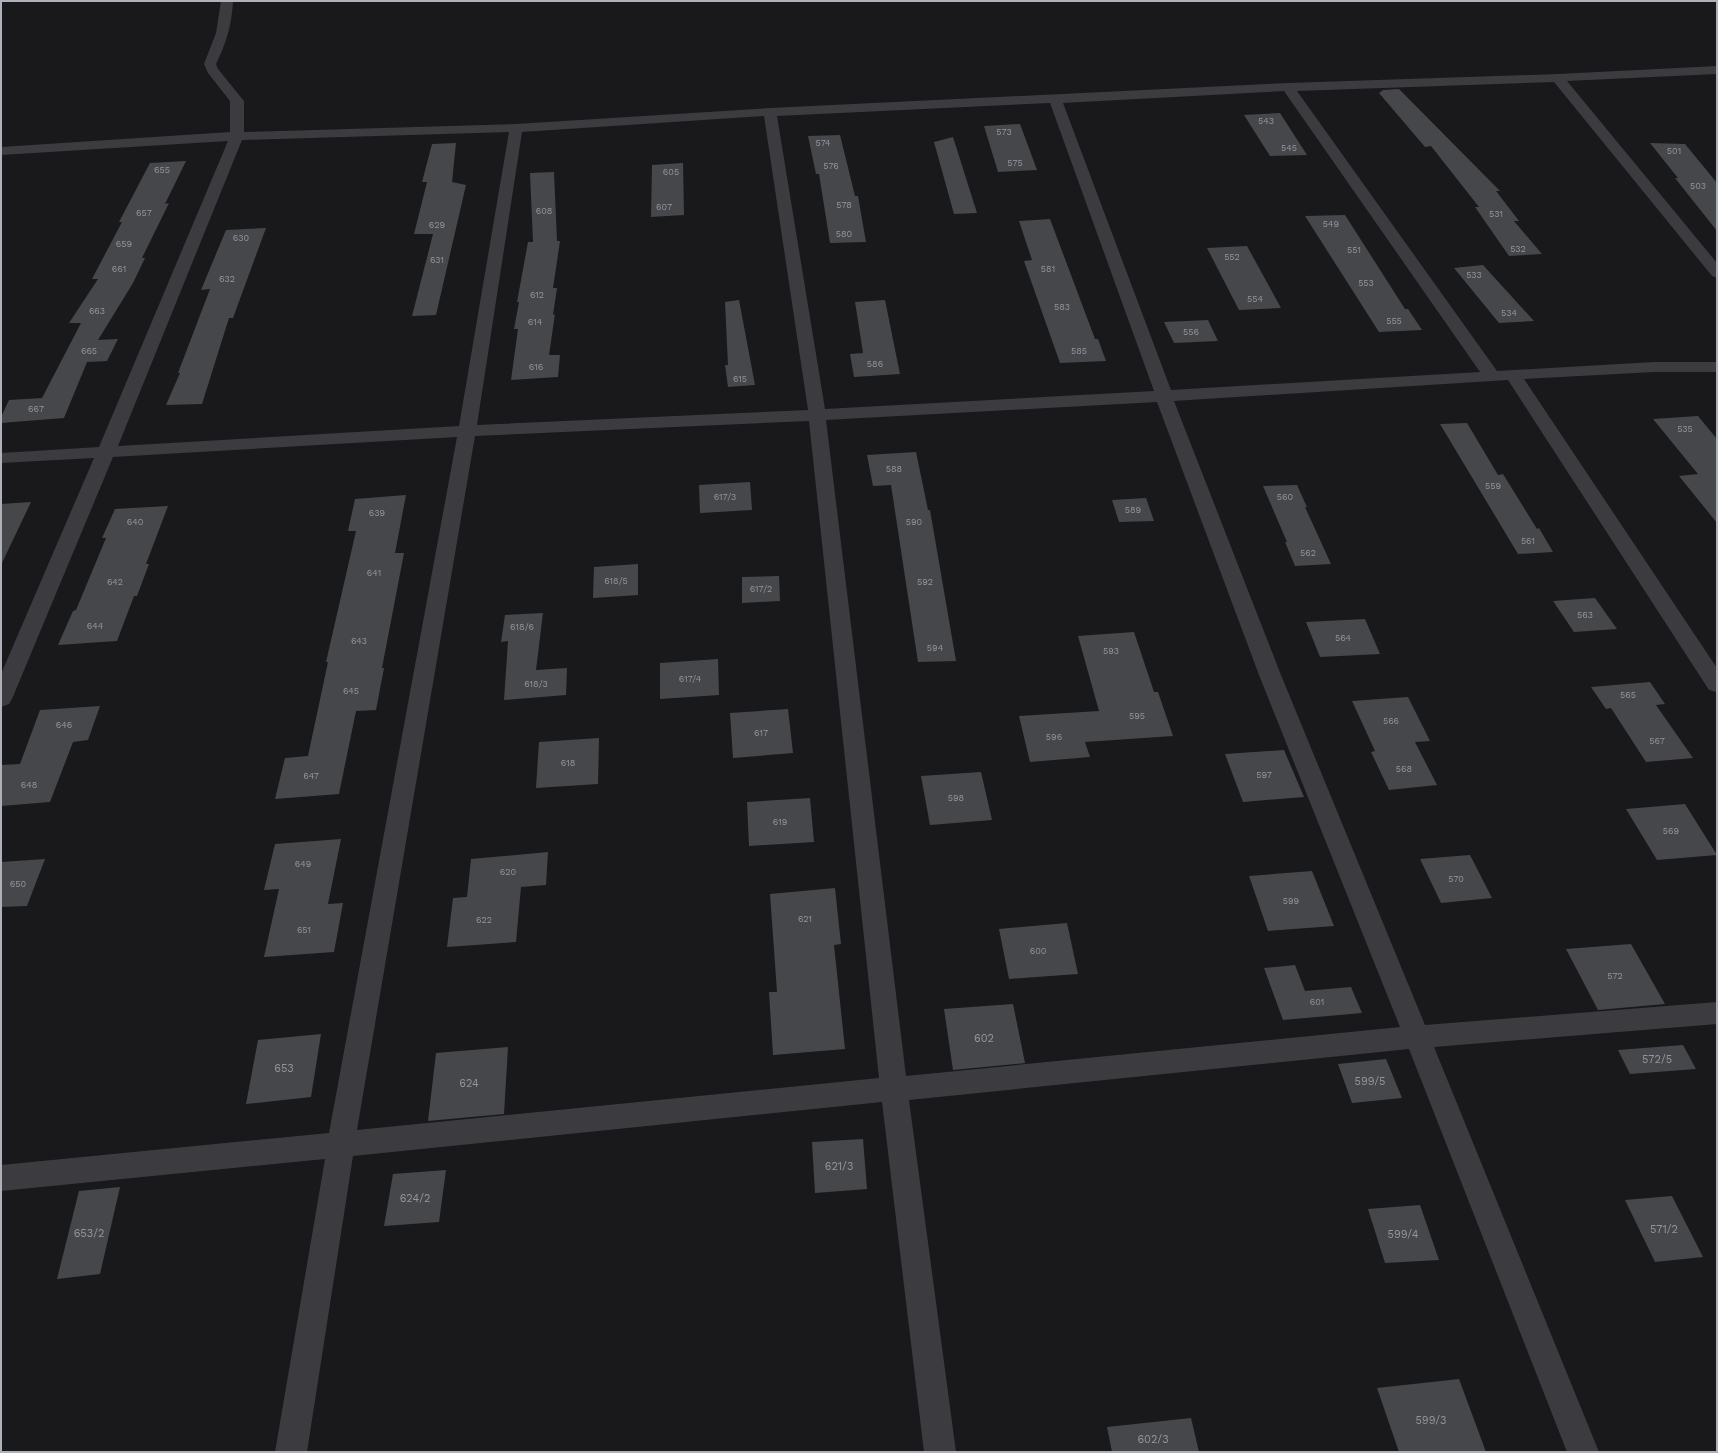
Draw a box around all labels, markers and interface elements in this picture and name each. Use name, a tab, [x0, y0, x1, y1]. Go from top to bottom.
house number: 543	[1258, 116, 1274, 126]
house number: 573	[996, 127, 1012, 137]
house number: 574	[815, 138, 831, 148]
house number: 545	[1281, 143, 1297, 153]
house number: 501	[1667, 146, 1681, 156]
house number: 575	[1007, 158, 1023, 168]
house number: 576	[823, 161, 839, 171]
house number: 655	[154, 165, 170, 175]
house number: 605	[663, 167, 679, 177]
house number: 503	[1690, 181, 1706, 191]
house number: 578	[836, 200, 852, 210]
house number: 607	[656, 202, 672, 212]
house number: 608	[536, 206, 552, 216]
house number: 657	[136, 208, 152, 218]
house number: 531	[1489, 209, 1503, 219]
house number: 549	[1323, 219, 1339, 229]
house number: 629	[429, 220, 445, 230]
house number: 580	[836, 229, 853, 239]
house number: 630	[233, 233, 250, 243]
house number: 659	[116, 239, 132, 249]
house number: 532	[1510, 244, 1526, 254]
house number: 551	[1347, 245, 1361, 255]
house number: 552	[1224, 252, 1240, 262]
house number: 631	[430, 255, 444, 265]
house number: 661	[112, 264, 126, 274]
house number: 581	[1041, 264, 1055, 274]
house number: 533	[1466, 270, 1482, 280]
house number: 632	[219, 274, 235, 284]
house number: 553	[1358, 278, 1374, 288]
house number: 612	[530, 290, 544, 300]
house number: 554	[1247, 294, 1263, 304]
house number: 583	[1054, 302, 1070, 312]
house number: 663	[89, 306, 105, 316]
house number: 534	[1501, 308, 1517, 318]
house number: 555	[1386, 316, 1402, 326]
house number: 614	[528, 317, 543, 327]
house number: 556	[1183, 327, 1199, 337]
house number: 665	[81, 346, 97, 356]
house number: 585	[1071, 346, 1087, 356]
house number: 586	[867, 359, 883, 369]
house number: 616	[529, 362, 543, 372]
house number: 615	[733, 374, 747, 384]
house number: 667	[28, 404, 44, 414]
house number: 535	[1677, 424, 1693, 434]
house number: 588	[886, 464, 902, 474]
house number: 559	[1485, 481, 1501, 491]
house number: 617/3	[714, 492, 736, 502]
house number: 560	[1277, 492, 1294, 502]
house number: 589	[1125, 505, 1141, 515]
house number: 639	[369, 508, 385, 518]
house number: 640	[127, 517, 144, 527]
house number: 590	[906, 517, 923, 527]
house number: 561	[1521, 536, 1535, 546]
house number: 562	[1300, 548, 1316, 558]
house number: 641	[367, 568, 381, 578]
house number: 618/5	[604, 576, 628, 586]
house number: 642	[107, 577, 123, 587]
house number: 592	[917, 577, 933, 587]
house number: 617/2	[750, 584, 772, 594]
house number: 563	[1577, 610, 1593, 620]
house number: 644	[87, 621, 104, 631]
house number: 618/6	[510, 622, 534, 632]
house number: 564	[1335, 633, 1352, 643]
house number: 643	[351, 636, 367, 646]
house number: 594	[927, 643, 944, 653]
house number: 593	[1103, 646, 1119, 656]
house number: 617/4	[679, 674, 702, 684]
house number: 618/3	[524, 679, 548, 689]
house number: 645	[343, 686, 359, 696]
house number: 565	[1620, 690, 1636, 700]
house number: 595	[1129, 711, 1145, 721]
house number: 566	[1383, 716, 1399, 726]
house number: 646	[56, 720, 72, 730]
house number: 617	[754, 728, 768, 738]
house number: 596	[1046, 732, 1062, 742]
house number: 567	[1649, 736, 1665, 746]
house number: 618	[561, 758, 575, 768]
house number: 568	[1396, 764, 1412, 774]
house number: 597	[1256, 770, 1272, 780]
house number: 647	[303, 771, 319, 781]
house number: 648	[21, 780, 37, 790]
house number: 598	[948, 793, 964, 803]
house number: 619	[773, 817, 787, 827]
house number: 569	[1663, 826, 1679, 836]
house number: 649	[295, 859, 311, 869]
house number: 620	[500, 867, 517, 877]
house number: 570	[1448, 874, 1464, 884]
house number: 650	[10, 879, 27, 889]
house number: 599	[1283, 896, 1299, 906]
house number: 621	[798, 914, 812, 924]
house number: 622	[476, 915, 492, 925]
house number: 651	[297, 925, 311, 935]
house number: 600	[1030, 946, 1047, 956]
house number: 572	[1607, 971, 1623, 981]
house number: 601	[1310, 997, 1324, 1007]
house number: 602	[974, 1032, 994, 1045]
house number: 572/5	[1642, 1053, 1672, 1066]
house number: 653	[274, 1062, 294, 1075]
house number: 599/5	[1354, 1075, 1386, 1088]
house number: 624	[459, 1077, 479, 1090]
house number: 621/3	[825, 1160, 853, 1173]
house number: 624/2	[400, 1192, 430, 1205]
house number: 571/2	[1650, 1223, 1678, 1236]
house number: 653/2	[74, 1227, 104, 1240]
house number: 599/4	[1388, 1228, 1419, 1241]
house number: 599/3	[1415, 1414, 1447, 1427]
house number: 602/3	[1137, 1433, 1169, 1446]

